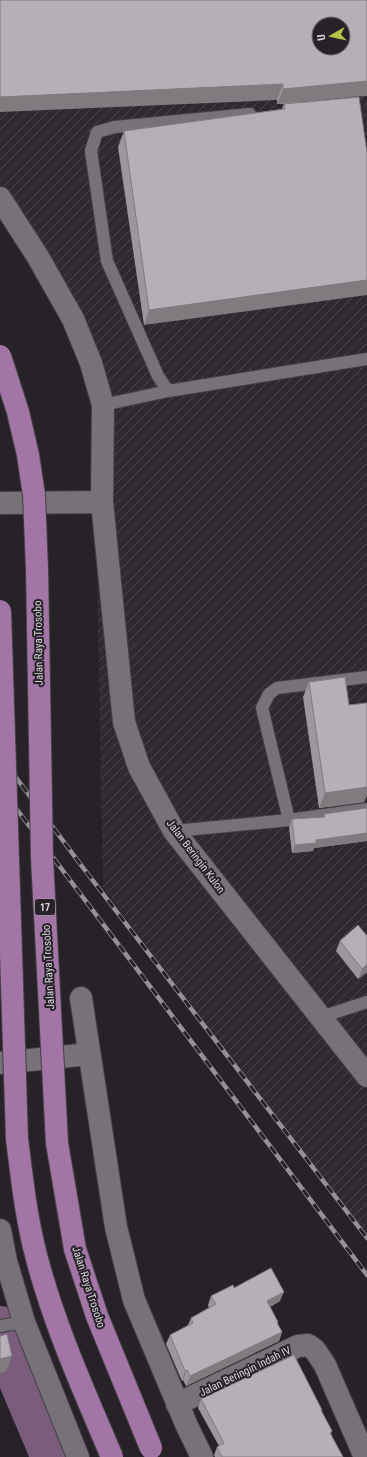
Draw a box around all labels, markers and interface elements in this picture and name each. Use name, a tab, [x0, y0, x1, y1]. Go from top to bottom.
north arrow	[311, 16, 351, 56]
text: U	[315, 33, 329, 42]
street label: Jalan Raya Trosobo	[31, 600, 46, 686]
street label: Jalan Beringin Kulon	[164, 817, 228, 896]
road number: 17	[35, 899, 55, 915]
street label: Jalan Raya Trosobo	[40, 924, 57, 1010]
street label: Jalan Raya Trosobo	[69, 1245, 108, 1330]
street label: Jalan Beringin Indah IV	[197, 1344, 293, 1399]

